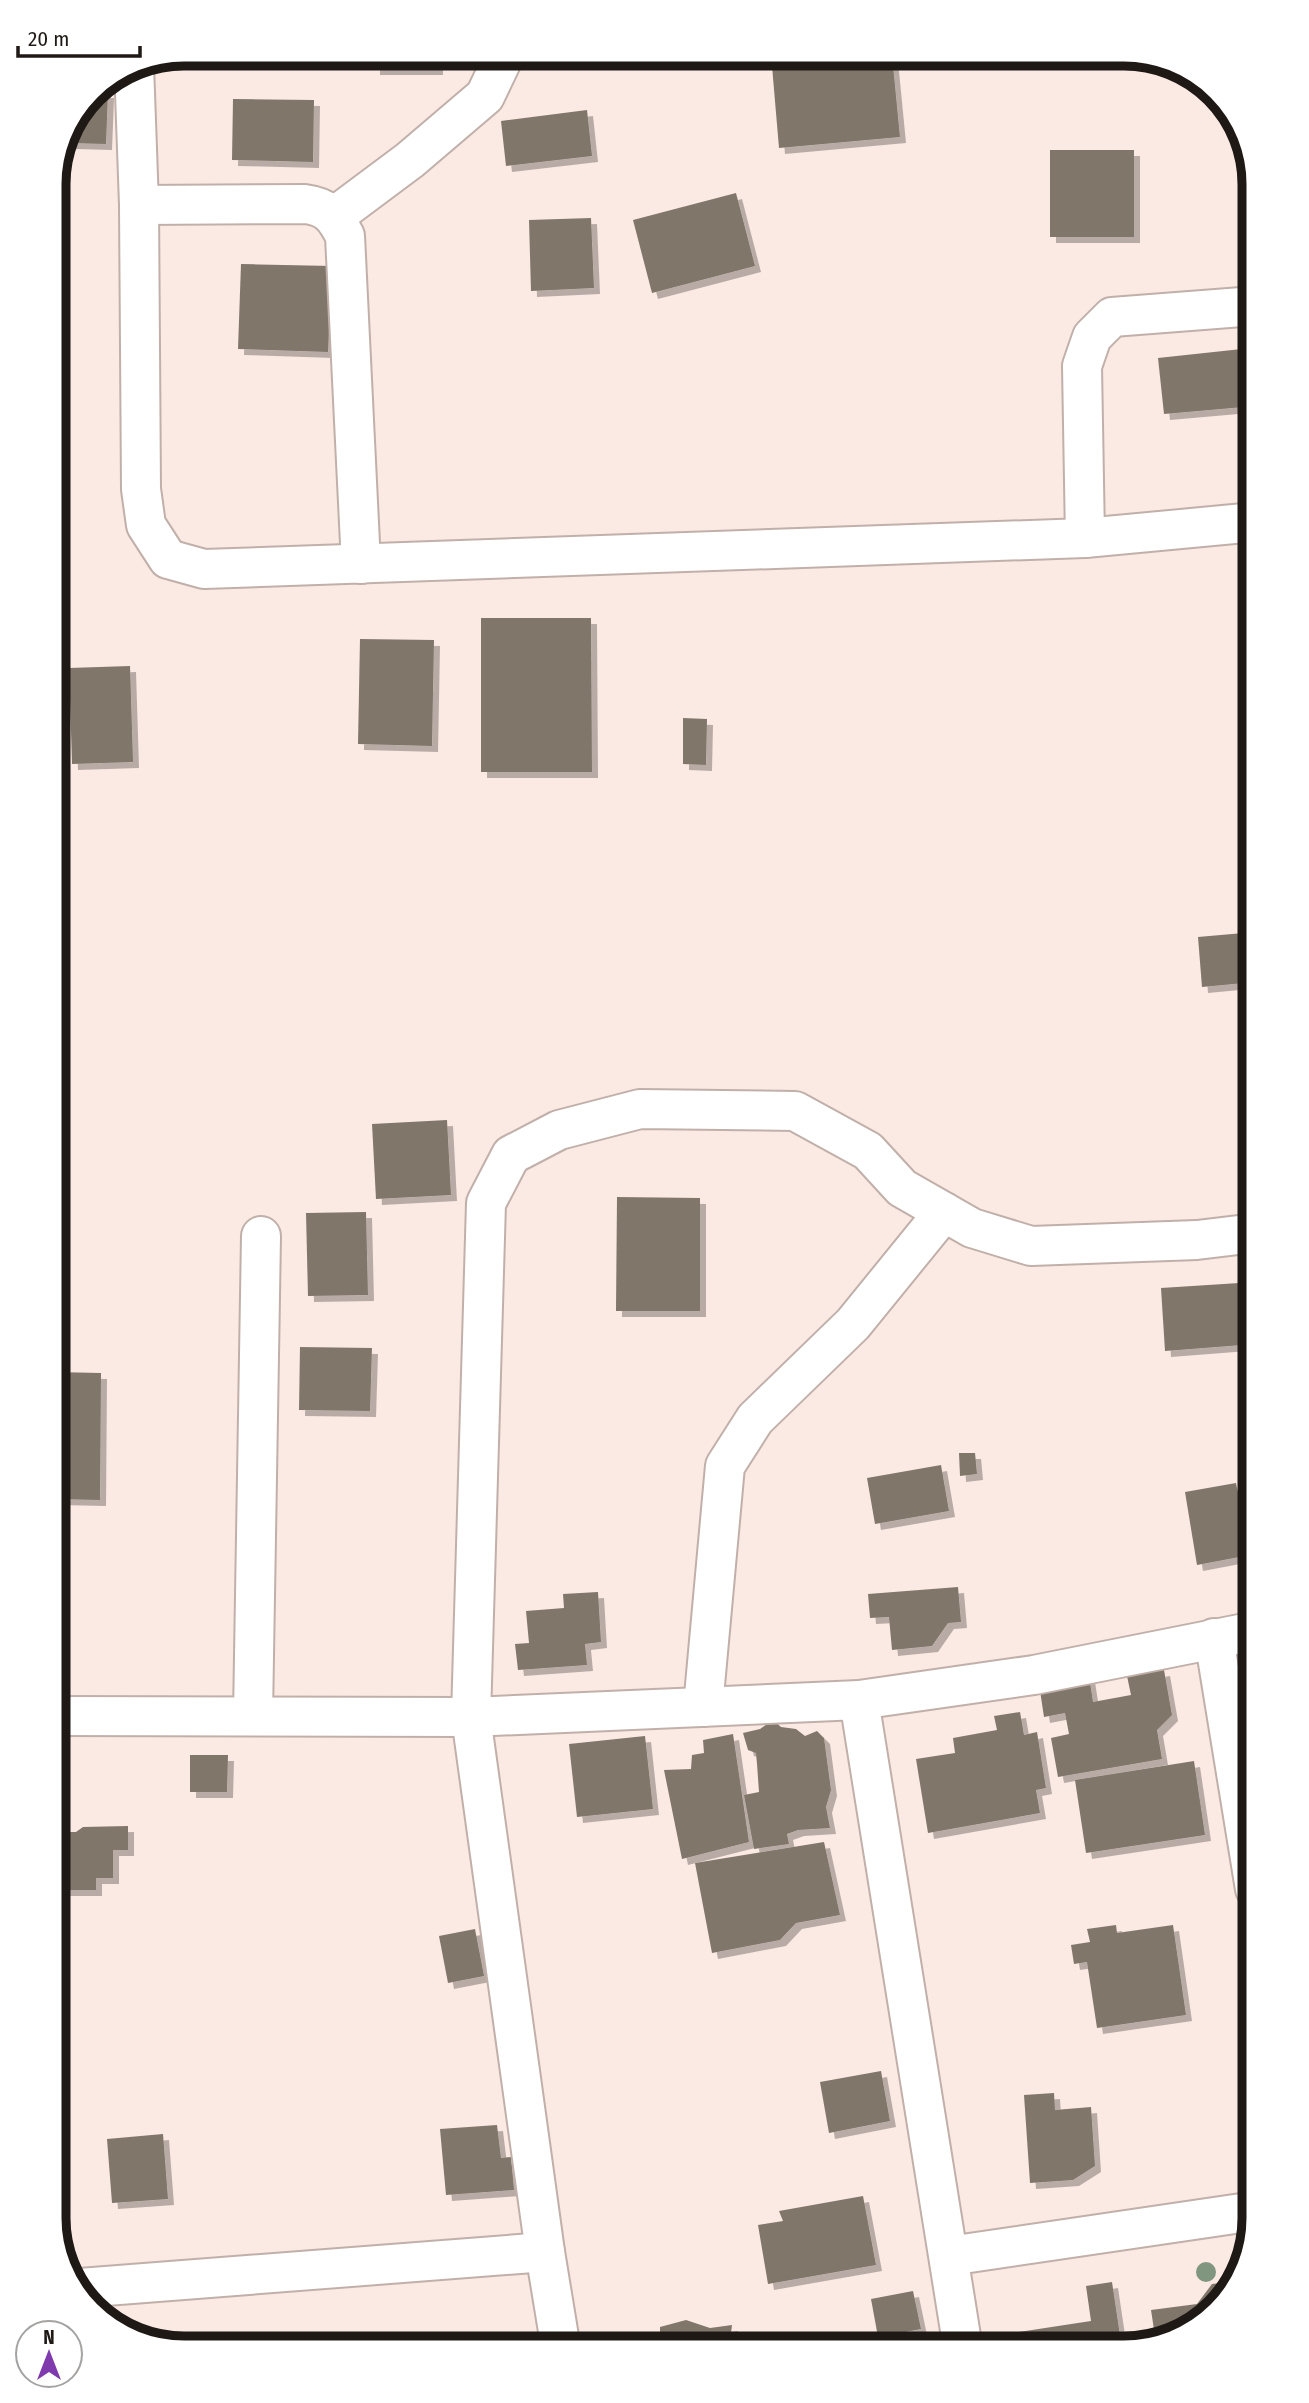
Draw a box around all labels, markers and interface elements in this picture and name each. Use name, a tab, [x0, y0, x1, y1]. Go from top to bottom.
scale bar	[18, 14, 140, 58]
text: 20 m	[28, 26, 69, 52]
north arrow	[14, 2319, 84, 2389]
text: N	[43, 2326, 55, 2349]

